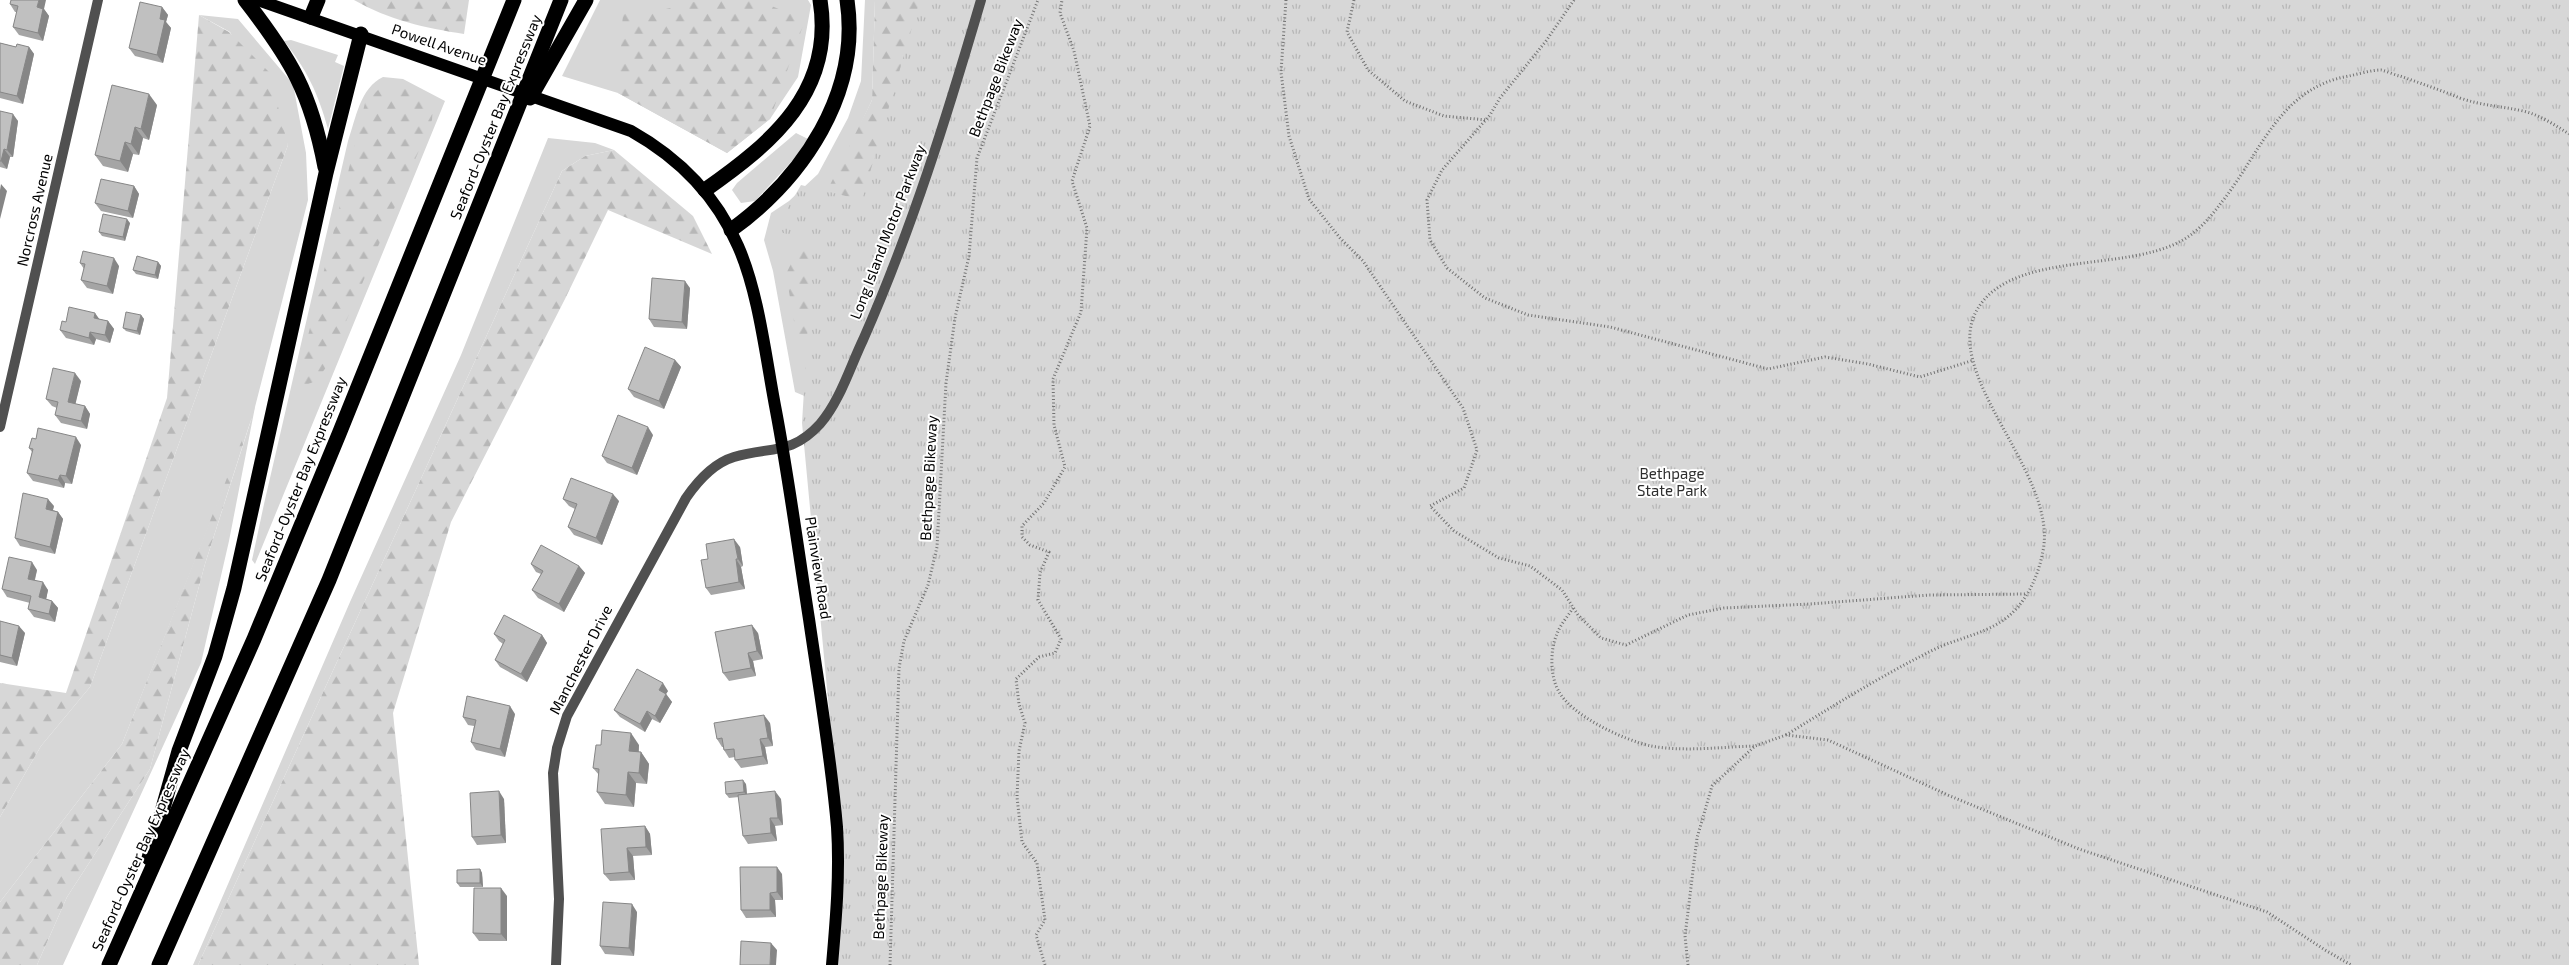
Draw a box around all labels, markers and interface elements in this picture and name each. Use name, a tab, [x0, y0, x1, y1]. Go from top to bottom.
street label: Seaford-Oyster Bay Expressway	[446, 11, 545, 222]
street label: Bethpage Bikeway	[964, 16, 1026, 139]
street label: Powell Avenue	[389, 19, 489, 69]
street label: Long Island Motor Parkway	[845, 142, 929, 322]
street label: Norcross Avenue	[12, 152, 56, 268]
street label: Seaford-Oyster Bay Expressway	[251, 373, 350, 584]
street label: Bethpage Bikeway	[916, 415, 940, 541]
park label: Bethpage State Park	[1637, 464, 1707, 499]
street label: Plainview Road	[802, 515, 836, 620]
street label: Manchester Drive	[545, 602, 615, 717]
street label: Seaford-Oyster Bay Expressway	[87, 746, 193, 954]
street label: Bethpage Bikeway	[869, 814, 891, 940]

